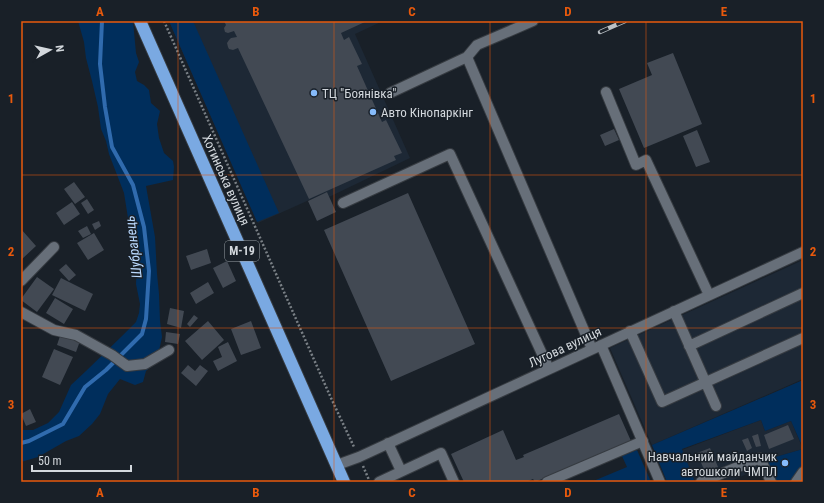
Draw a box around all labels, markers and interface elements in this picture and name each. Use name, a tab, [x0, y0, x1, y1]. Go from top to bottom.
text: A	[96, 4, 104, 19]
text: B	[252, 4, 260, 19]
text: C	[408, 4, 416, 19]
text: D	[564, 4, 572, 19]
text: E	[721, 4, 728, 19]
north arrow	[30, 30, 70, 70]
text: N	[53, 44, 66, 53]
place label: ТЦ "Боянівка"	[322, 86, 397, 101]
marker: ТЦ "Боянівка"	[309, 88, 319, 98]
text: 1	[8, 91, 14, 106]
text: 1	[810, 91, 816, 106]
place label: Авто Кінопаркінг	[381, 105, 473, 120]
marker: Авто Кінопаркінг	[368, 107, 378, 117]
street label: Хотинська вулиця	[199, 132, 253, 228]
water label: Шубранець	[121, 215, 145, 279]
road number: М-19	[225, 241, 259, 261]
text: 2	[8, 244, 15, 259]
text: 2	[810, 244, 817, 259]
street label: Лугова вулиця	[526, 324, 604, 370]
text: 3	[8, 397, 14, 412]
text: 3	[810, 397, 816, 412]
scale bar	[32, 447, 131, 473]
place label: Навчальний майданчик автошколи ЧМПЛ	[648, 449, 778, 479]
text: 50 m	[38, 454, 62, 468]
marker: Навчальний майданчик автошколи ЧМПЛ	[780, 458, 790, 468]
text: A	[96, 485, 104, 500]
text: B	[252, 485, 260, 500]
text: C	[408, 485, 416, 500]
text: D	[564, 485, 572, 500]
text: E	[721, 485, 728, 500]

